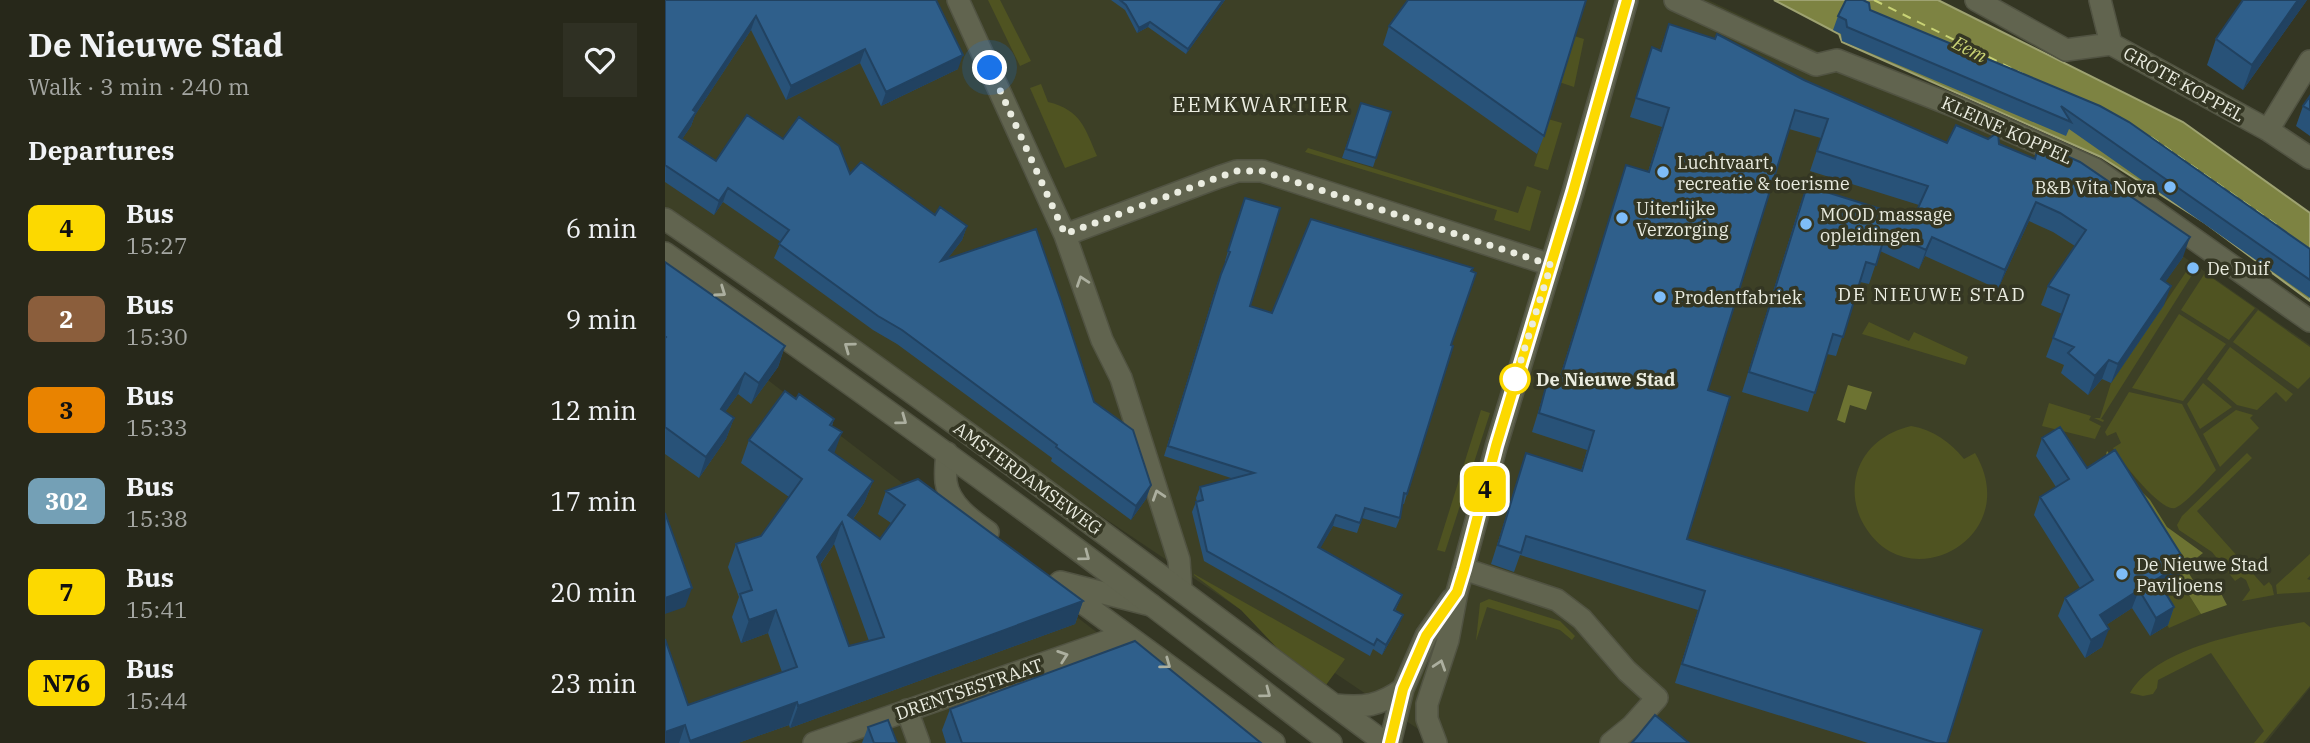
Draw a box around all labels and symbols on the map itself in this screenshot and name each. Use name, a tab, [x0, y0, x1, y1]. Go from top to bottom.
water label: Eem	[1948, 30, 1991, 68]
street label: GROTE KOPPEL	[2119, 41, 2249, 127]
your location	[972, 50, 1007, 85]
district label: EEMKWARTIER	[1172, 90, 1350, 118]
street label: KLEINE KOPPEL	[1938, 91, 2076, 169]
place label: Luchtvaart, recreatie & toerisme	[1677, 151, 1850, 195]
marker: Luchtvaart, recreatie & toerisme	[1655, 164, 1671, 180]
place label: B&B Vita Nova	[2034, 176, 2156, 199]
marker: B&B Vita Nova	[2162, 179, 2178, 195]
place label: Uiterlijke Verzorging	[1636, 197, 1729, 241]
place label: MOOD massage opleidingen	[1820, 203, 1952, 247]
marker: Uiterlijke Verzorging	[1614, 210, 1630, 226]
marker: MOOD massage opleidingen	[1798, 216, 1814, 232]
place label: De Duif	[2207, 257, 2271, 280]
marker: De Duif	[2185, 260, 2201, 276]
one-way arrow	[1076, 275, 1090, 288]
district label: DE NIEUWE STAD	[1837, 282, 2027, 306]
one-way arrow	[713, 284, 726, 296]
place label: Prodentfabriek	[1674, 286, 1803, 309]
marker: Prodentfabriek	[1652, 289, 1668, 305]
one-way arrow	[845, 343, 857, 355]
marker: De Nieuwe Stad	[1500, 364, 1530, 394]
place label: De Nieuwe Stad	[1536, 368, 1675, 391]
one-way arrow	[894, 412, 907, 425]
street label: AMSTERDAMSEWEG	[949, 416, 1107, 540]
line badge: 4	[1462, 466, 1508, 512]
one-way arrow	[1152, 489, 1167, 501]
one-way arrow	[1077, 547, 1089, 560]
place label: De Nieuwe Stad Paviljoens	[2136, 553, 2268, 597]
marker: De Nieuwe Stad Paviljoens	[2114, 566, 2130, 582]
one-way arrow	[1057, 650, 1069, 664]
street label: DRENTSESTRAAT	[892, 653, 1046, 725]
one-way arrow	[1158, 656, 1171, 668]
one-way arrow	[1432, 659, 1446, 672]
one-way arrow	[1258, 685, 1270, 698]

